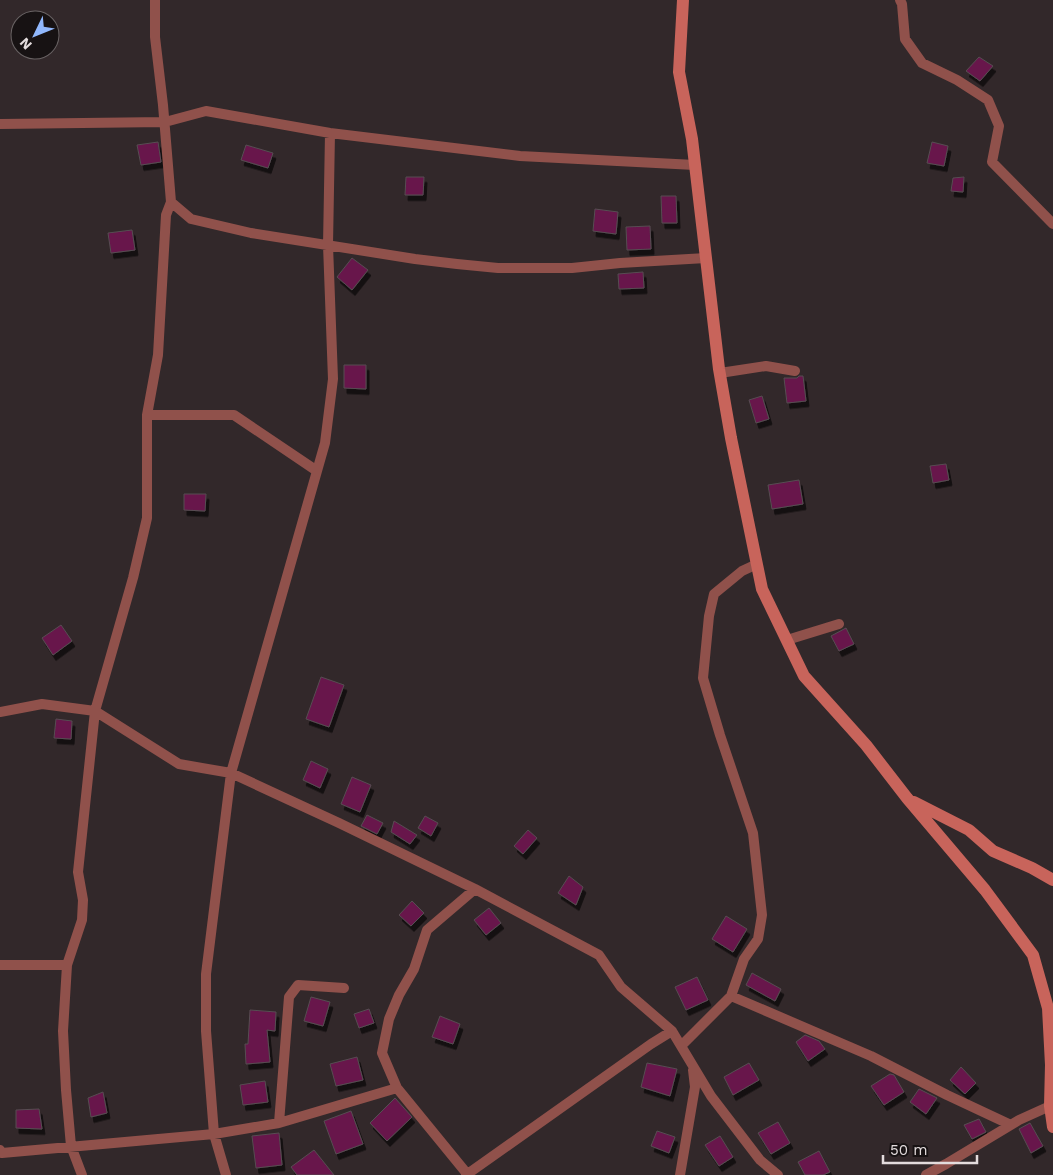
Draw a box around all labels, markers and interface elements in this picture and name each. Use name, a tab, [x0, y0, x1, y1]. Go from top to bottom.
north arrow	[10, 10, 60, 60]
text: N	[16, 35, 35, 53]
scale bar	[883, 1132, 977, 1164]
text: 50 m	[890, 1141, 927, 1159]

